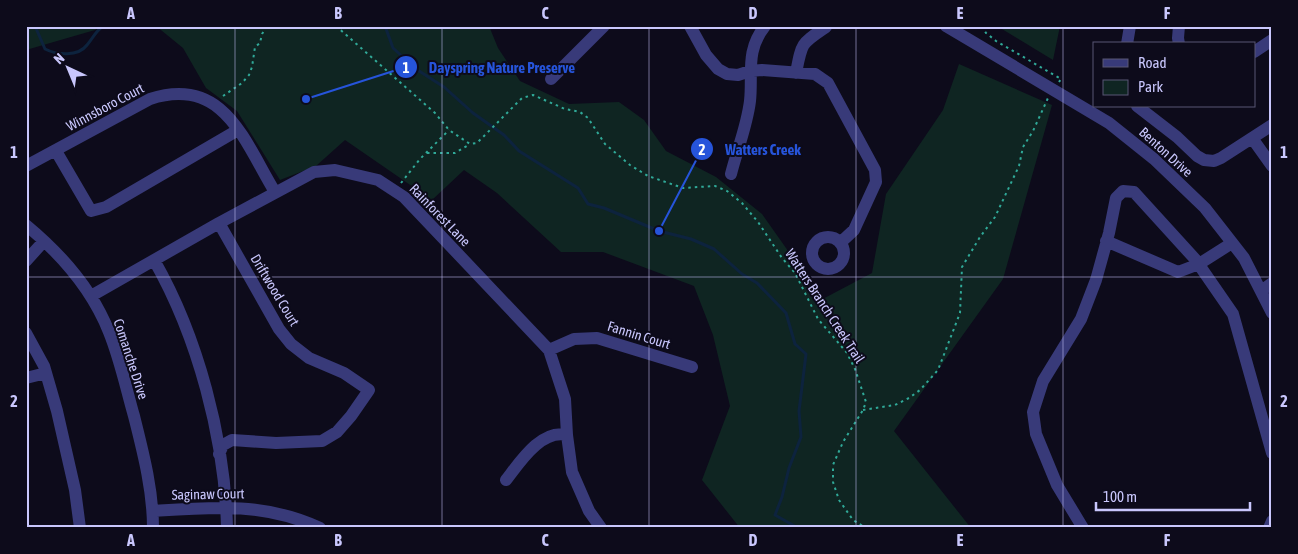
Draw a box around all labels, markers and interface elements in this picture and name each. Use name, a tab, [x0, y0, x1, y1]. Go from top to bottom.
text: A	[126, 4, 135, 22]
text: B	[334, 4, 342, 22]
text: C	[541, 4, 549, 22]
text: D	[749, 4, 758, 22]
text: E	[957, 4, 964, 22]
text: F	[1164, 4, 1171, 22]
north arrow	[42, 42, 92, 92]
legend	[1093, 42, 1256, 108]
text: N	[50, 50, 67, 67]
callout: Dayspring Nature Preserve	[394, 52, 585, 82]
text: Road	[1138, 54, 1167, 71]
text: 1	[402, 59, 410, 76]
text: Dayspring Nature Preserve	[429, 59, 575, 76]
text: Park	[1138, 78, 1163, 95]
street label: Winnsboro Court	[64, 80, 146, 134]
street label: Benton Drive	[1136, 124, 1196, 180]
callout: Watters Creek	[690, 134, 811, 164]
text: 2	[698, 141, 706, 158]
text: Watters Creek	[724, 141, 801, 158]
text: 1	[10, 143, 18, 161]
text: 1	[1280, 143, 1288, 161]
street label: Rainforest Lane	[406, 181, 474, 249]
street label: Watters Branch Creek Trail	[782, 246, 868, 366]
street label: Driftwood Court	[247, 251, 303, 329]
street label: Comanche Drive	[110, 317, 152, 401]
street label: Fannin Court	[606, 318, 672, 352]
text: 2	[10, 392, 18, 410]
text: 2	[1280, 392, 1288, 410]
scale bar	[1096, 479, 1249, 511]
street label: Saginaw Court	[171, 485, 245, 503]
text: 100 m	[1103, 488, 1137, 505]
text: A	[126, 531, 135, 549]
text: B	[334, 531, 342, 549]
text: C	[541, 531, 549, 549]
text: D	[749, 531, 758, 549]
text: E	[957, 531, 964, 549]
text: F	[1164, 531, 1171, 549]

